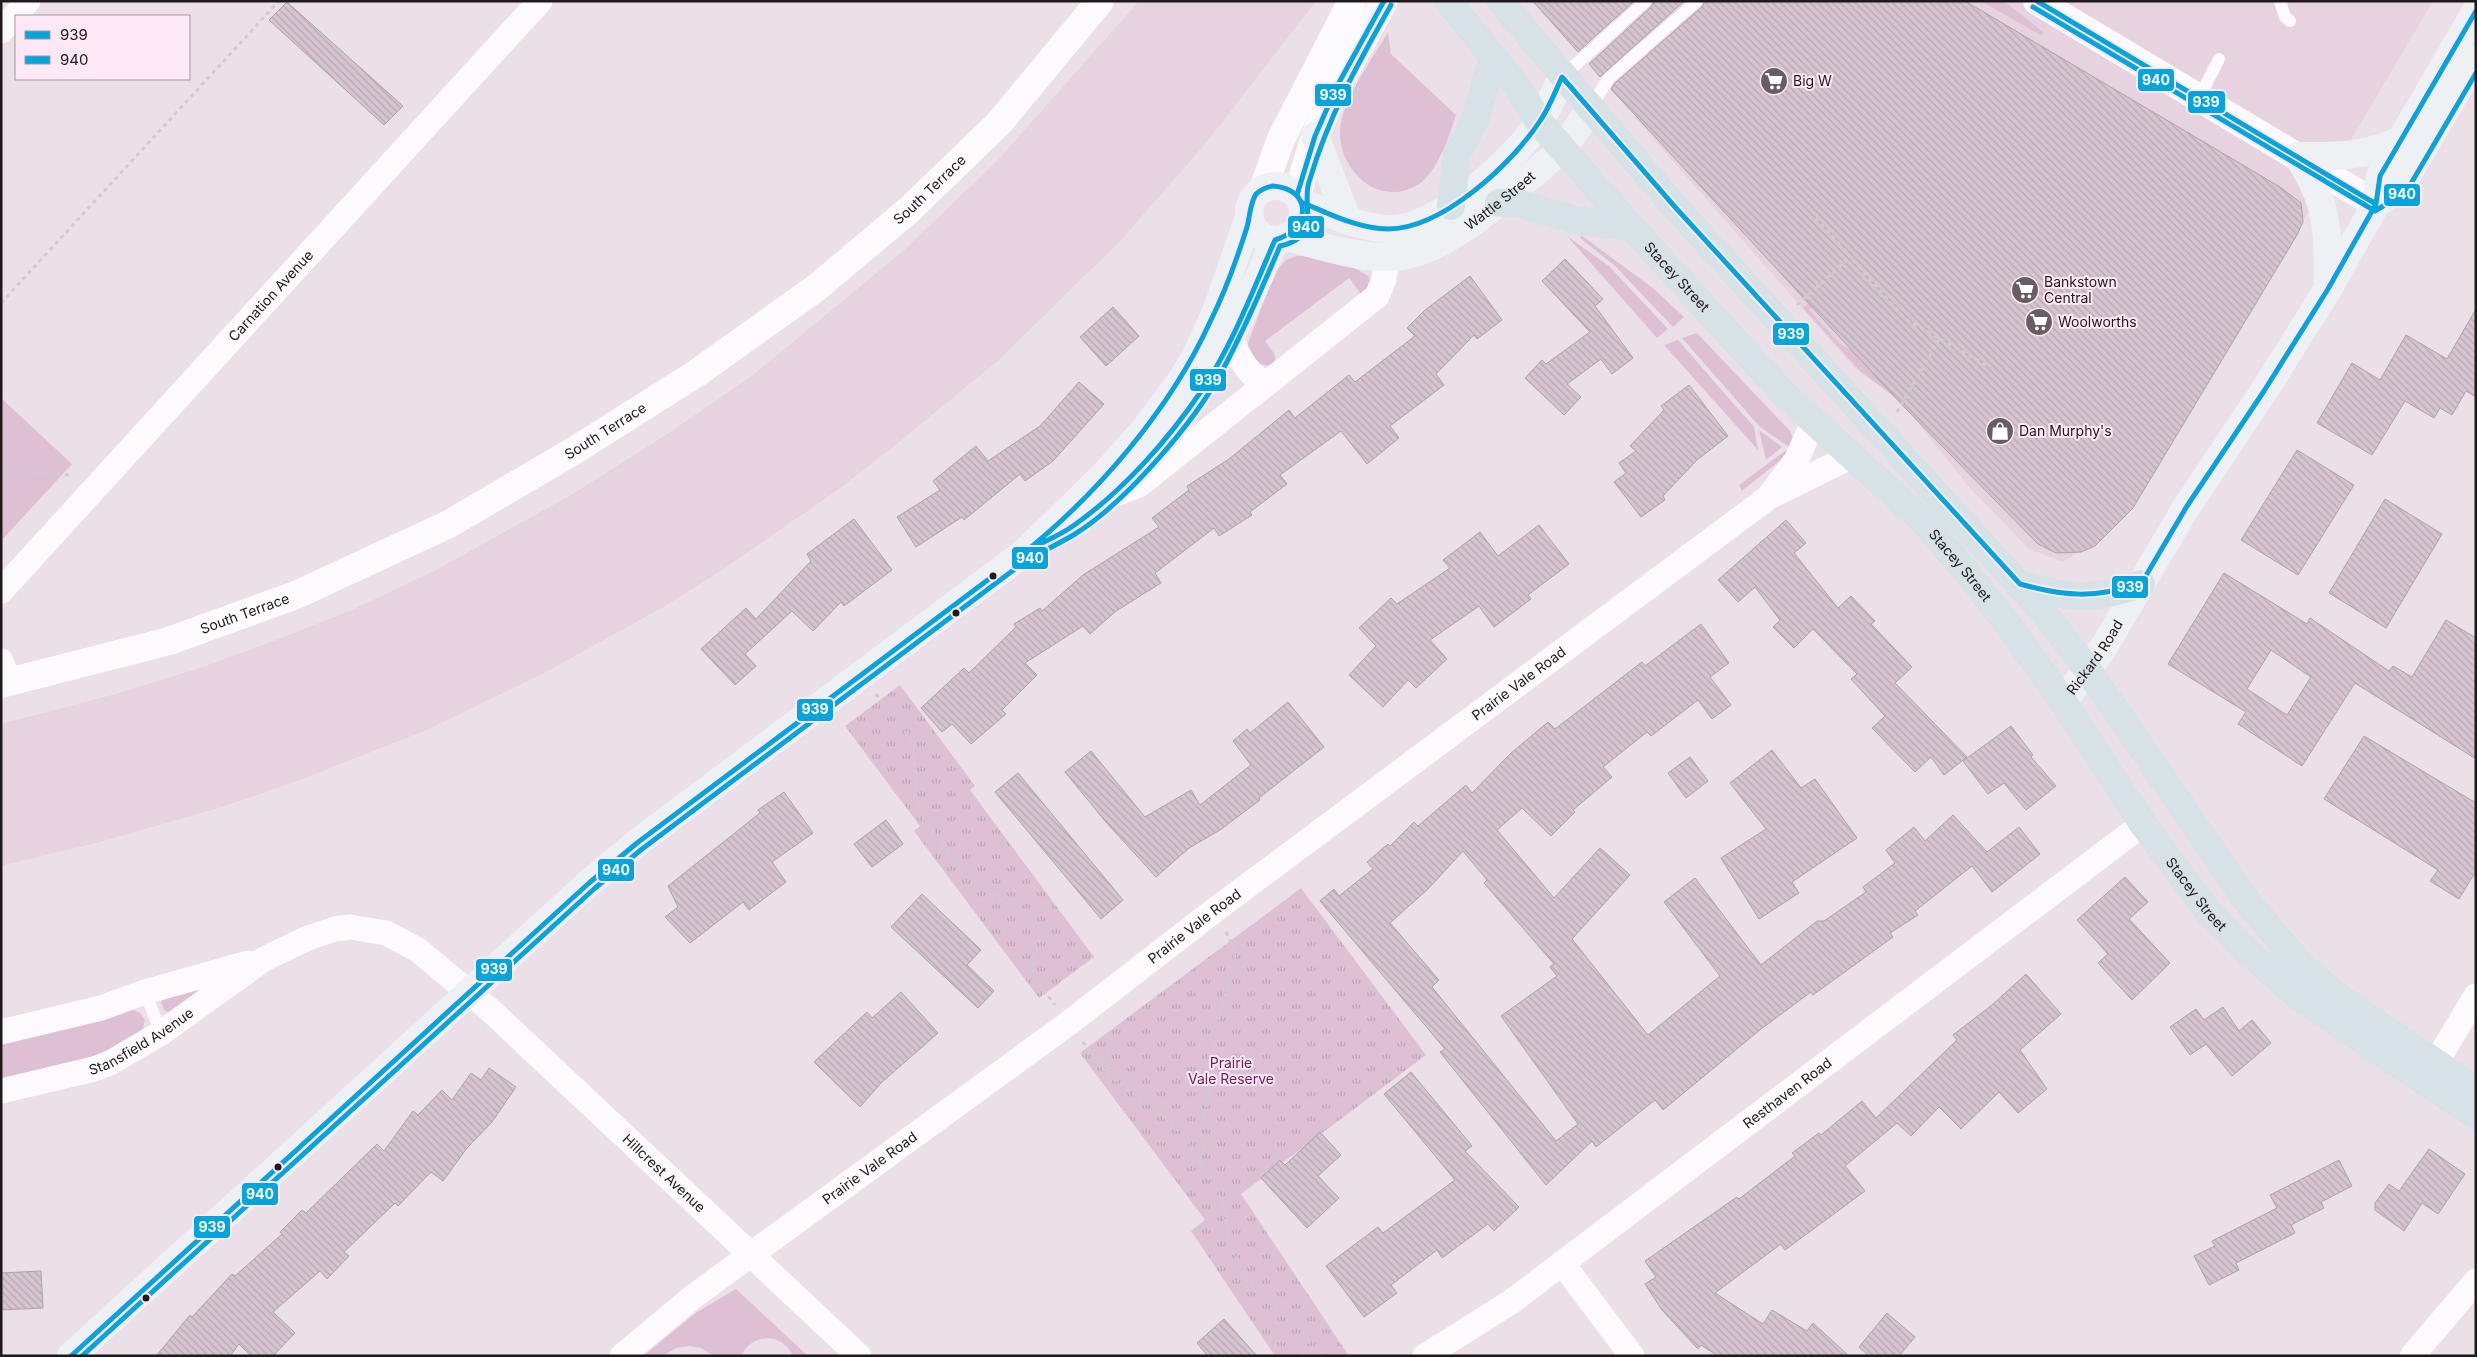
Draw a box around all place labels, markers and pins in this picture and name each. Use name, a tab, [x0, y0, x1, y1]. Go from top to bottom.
supermarket icon: Big W	[1759, 66, 1789, 96]
place label: Big W	[1793, 72, 1832, 89]
place label: Bankstown Central	[2044, 273, 2117, 306]
supermarket icon: Bankstown Central	[2010, 275, 2040, 305]
supermarket icon: Woolworths	[2024, 307, 2054, 337]
place label: Woolworths	[2058, 313, 2137, 330]
shop icon: Dan Murphy's	[1985, 416, 2015, 446]
place label: Dan Murphy's	[2019, 422, 2112, 439]
unlabelled marker	[988, 571, 998, 581]
unlabelled marker	[951, 608, 961, 618]
unlabelled marker	[273, 1162, 283, 1172]
unlabelled marker	[141, 1293, 151, 1303]

